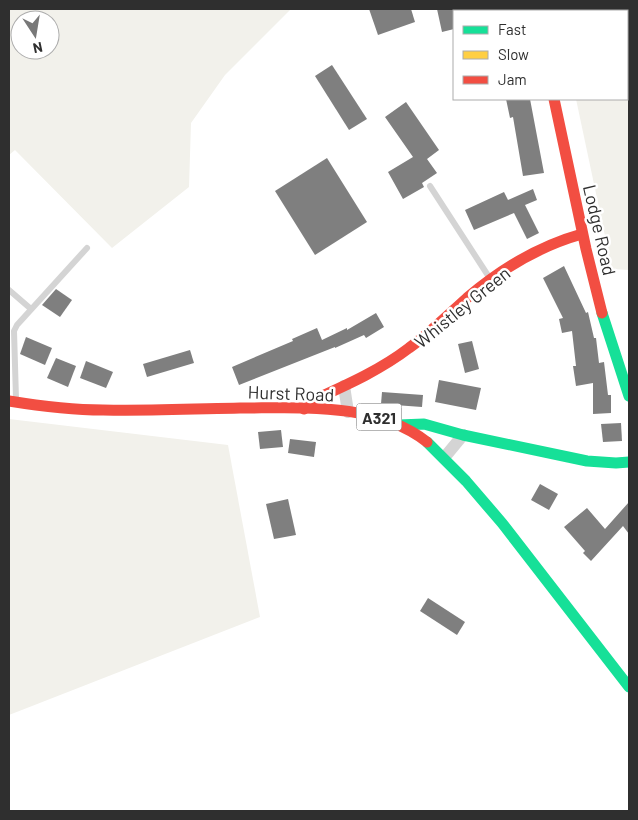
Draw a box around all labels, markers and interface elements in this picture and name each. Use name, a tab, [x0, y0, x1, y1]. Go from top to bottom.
north arrow	[10, 10, 60, 60]
legend	[453, 10, 628, 100]
text: Fast	[498, 20, 526, 38]
text: N	[31, 39, 44, 57]
text: Slow	[498, 45, 529, 63]
text: Jam	[498, 70, 527, 88]
street label: Lodge Road	[579, 182, 621, 278]
street label: Whistley Green	[410, 262, 514, 352]
street label: Hurst Road	[247, 380, 335, 406]
road number: A321	[356, 404, 402, 431]

